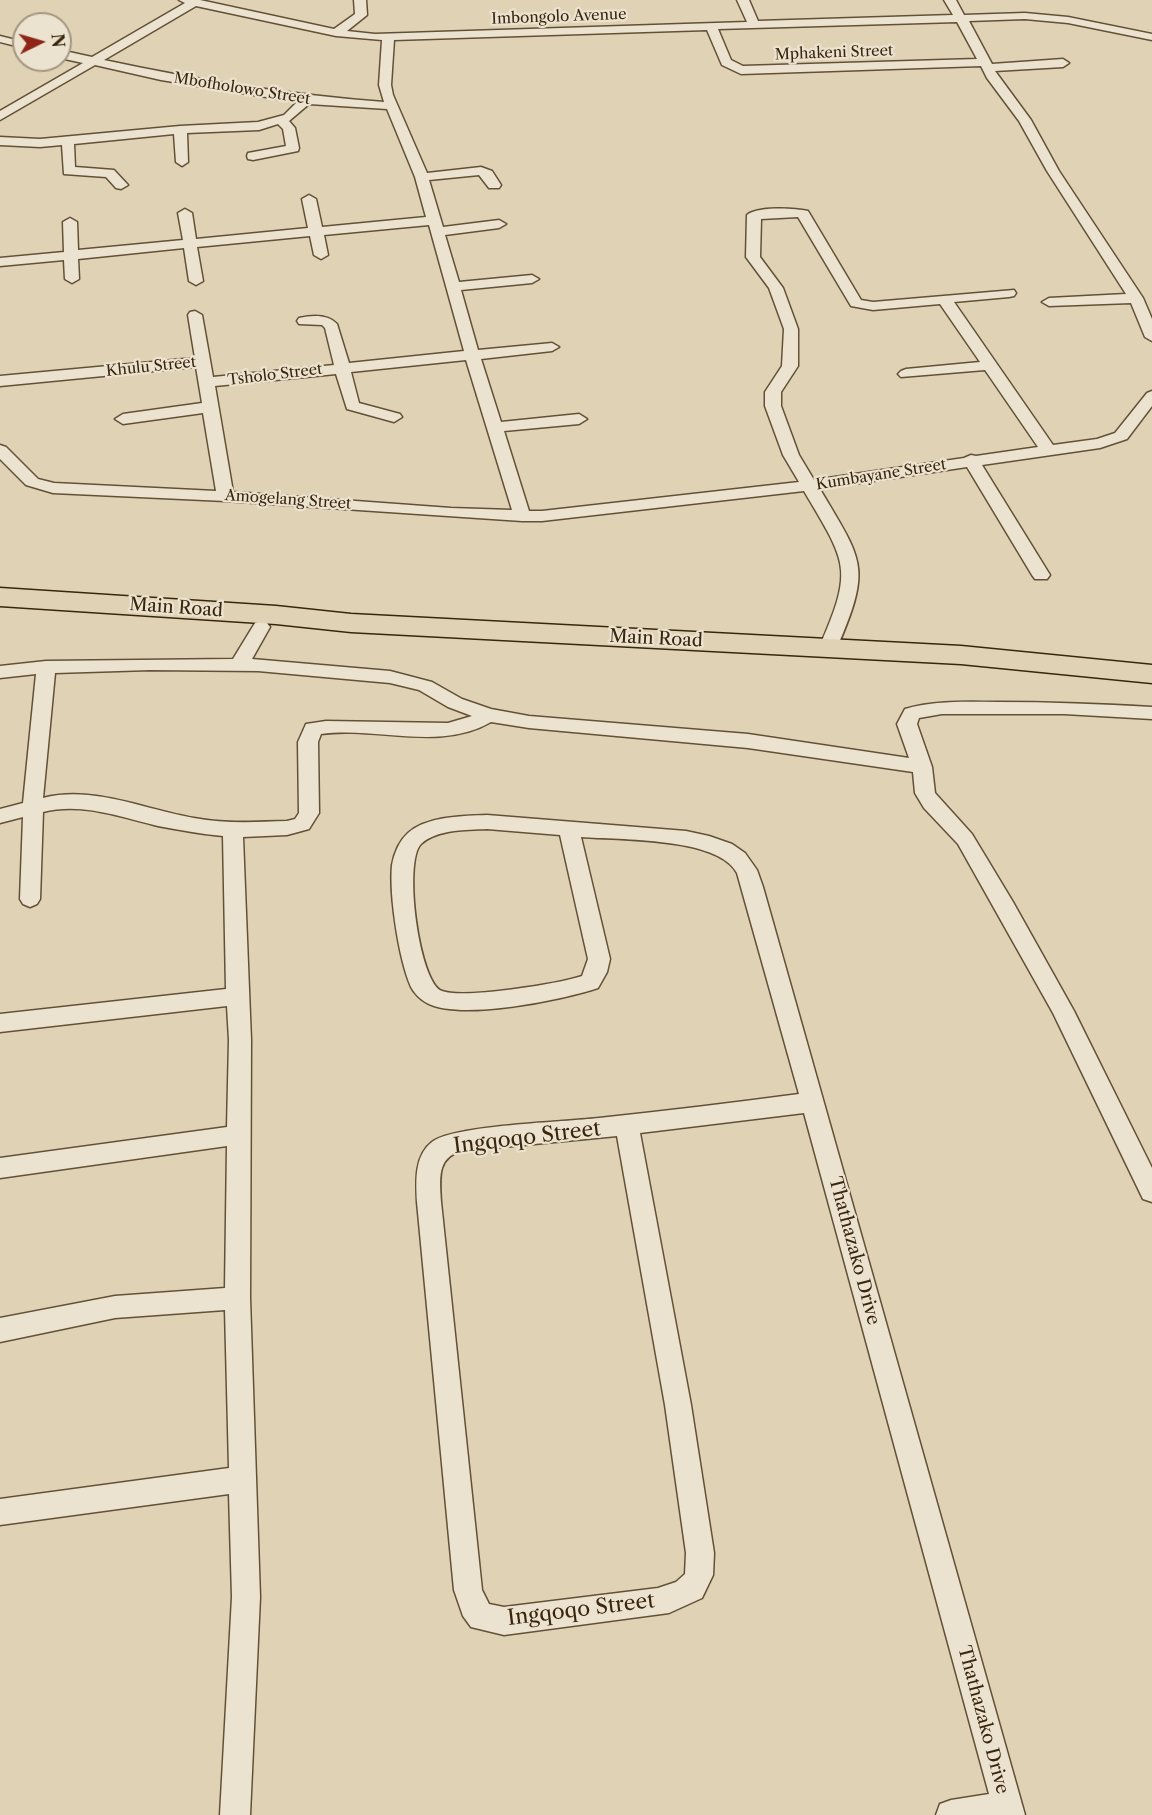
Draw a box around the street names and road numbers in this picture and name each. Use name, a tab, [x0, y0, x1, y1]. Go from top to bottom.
street label: Imbongolo Avenue	[491, 6, 627, 28]
street label: Mphakeni Street	[774, 42, 894, 64]
street label: Mbofholowo Street	[173, 69, 311, 109]
street label: Khulu Street	[105, 353, 197, 381]
street label: Tsholo Street	[227, 360, 323, 390]
street label: Kumbayane Street	[815, 456, 947, 494]
street label: Amogelang Street	[224, 487, 352, 513]
street label: Main Road	[129, 594, 223, 622]
street label: Main Road	[609, 626, 703, 652]
street label: Ingqoqo Street	[452, 1116, 602, 1160]
street label: Thathazako Drive	[824, 1175, 884, 1327]
street label: Ingqoqo Street	[506, 1588, 656, 1632]
street label: Thathazako Drive	[953, 1644, 1013, 1796]

